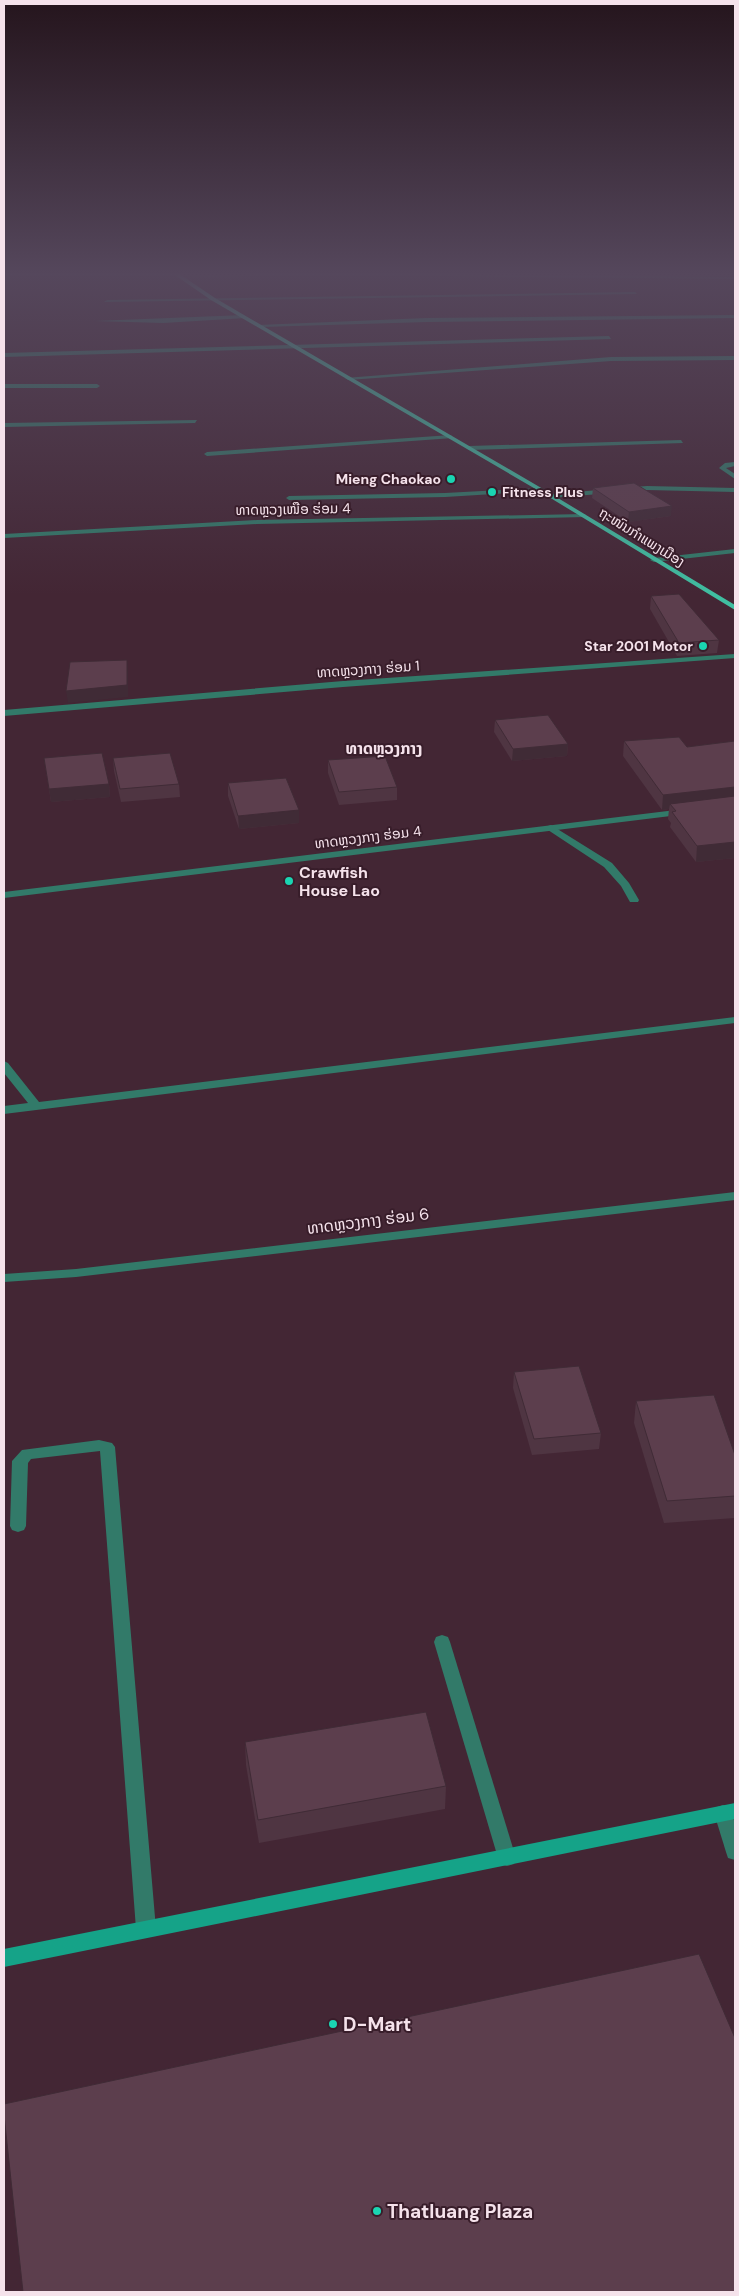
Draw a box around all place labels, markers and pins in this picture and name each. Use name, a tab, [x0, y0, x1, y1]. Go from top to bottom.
place label: Mieng Chaokao	[336, 470, 441, 488]
marker: Mieng Chaokao	[445, 473, 457, 485]
place label: Fitness Plus	[502, 483, 583, 501]
marker: Fitness Plus	[486, 486, 498, 498]
place label: Star 2001 Motor	[584, 637, 693, 655]
marker: Star 2001 Motor	[697, 640, 709, 652]
place label: Crawfish House Lao	[299, 862, 380, 901]
marker: Crawfish House Lao	[283, 875, 295, 887]
place label: D-Mart	[343, 2012, 411, 2037]
marker: D-Mart	[327, 2018, 339, 2030]
place label: Thatluang Plaza	[387, 2199, 533, 2224]
marker: Thatluang Plaza	[371, 2205, 383, 2217]

